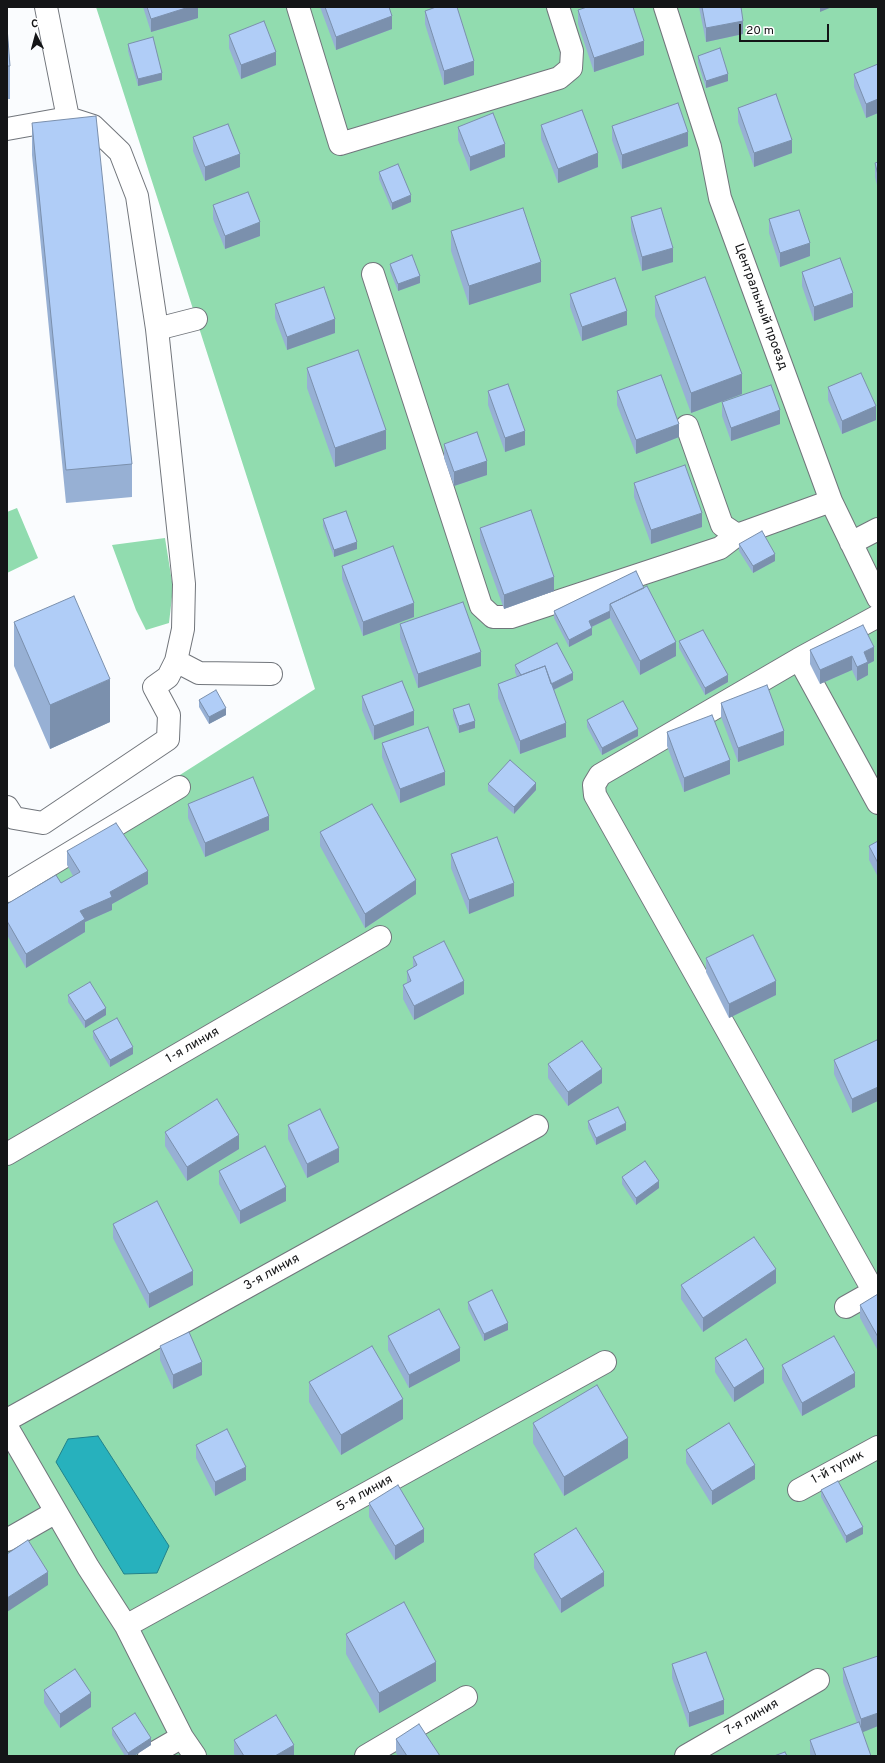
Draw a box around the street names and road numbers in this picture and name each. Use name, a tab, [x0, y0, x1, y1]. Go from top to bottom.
street label: Центральный проезд	[730, 242, 790, 372]
street label: 1-я линия	[164, 1024, 222, 1068]
street label: 3-я линия	[241, 1251, 303, 1295]
street label: 1-й тупик	[809, 1448, 867, 1488]
street label: 5-я линия	[334, 1472, 396, 1516]
street label: 7-я линия	[722, 1696, 782, 1740]

